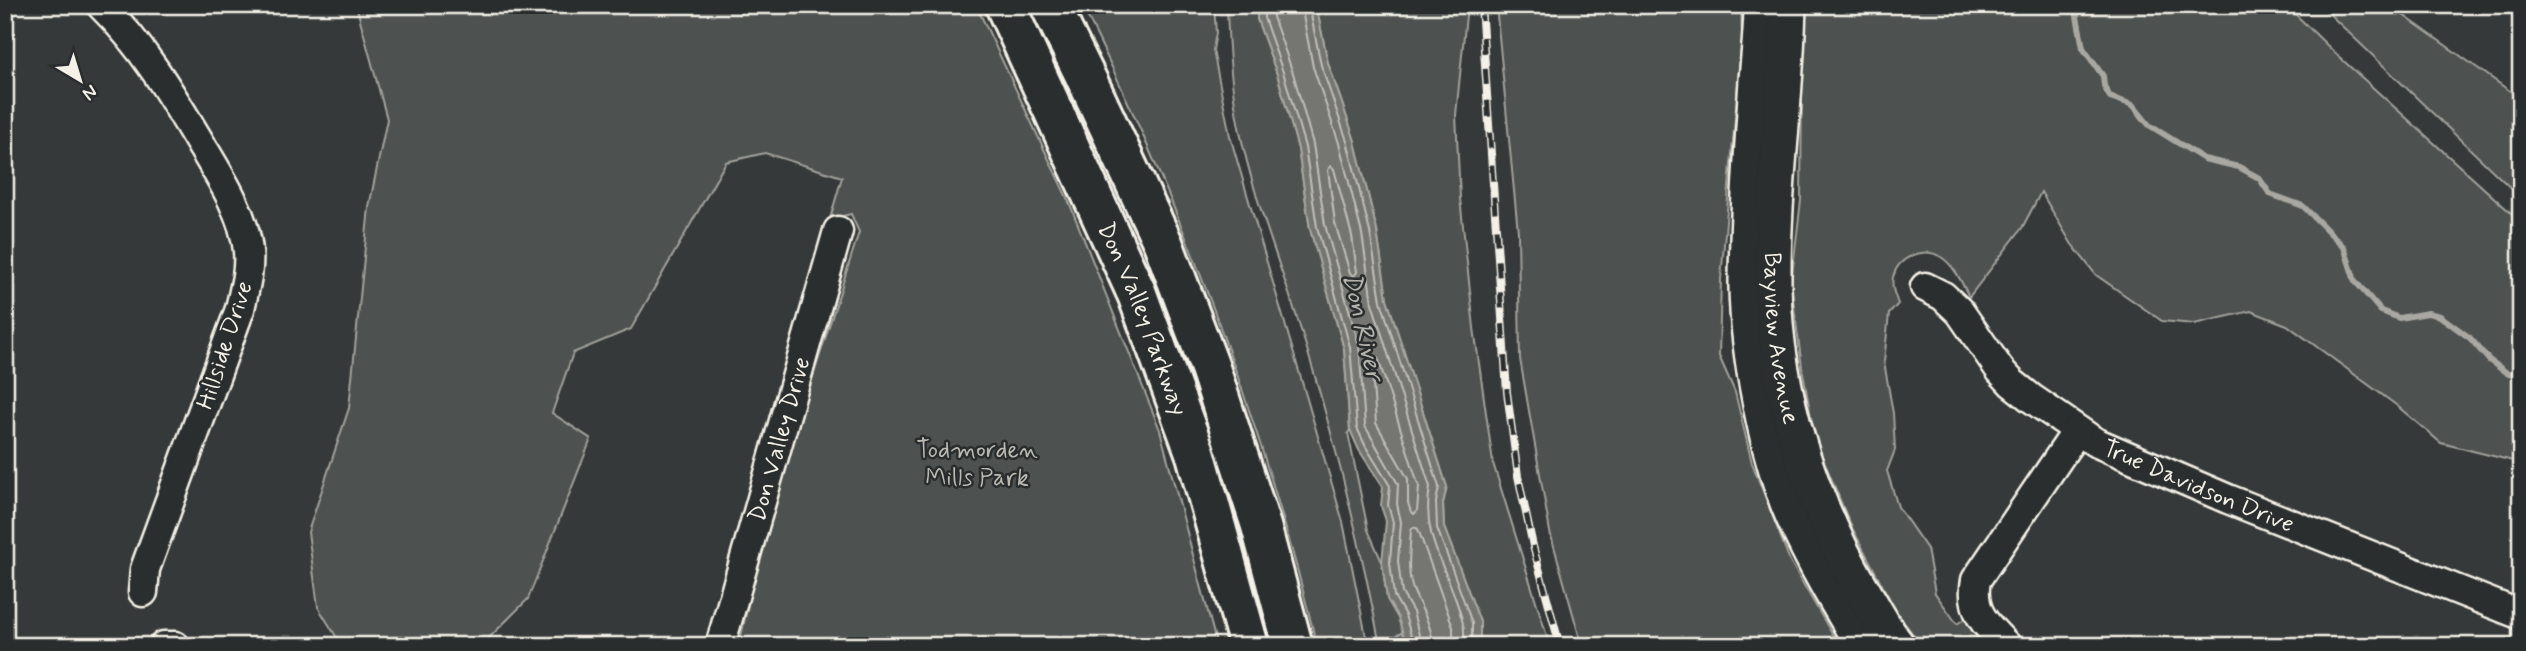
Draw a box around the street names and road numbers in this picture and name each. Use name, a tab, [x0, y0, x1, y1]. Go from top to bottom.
street label: Don Valley Parkway	[1089, 218, 1194, 420]
street label: Bayview Avenue	[1756, 252, 1806, 428]
street label: Hillside Drive	[190, 277, 261, 414]
street label: Don Valley Drive	[742, 353, 818, 526]
street label: True Davidson Drive	[2098, 433, 2298, 541]

